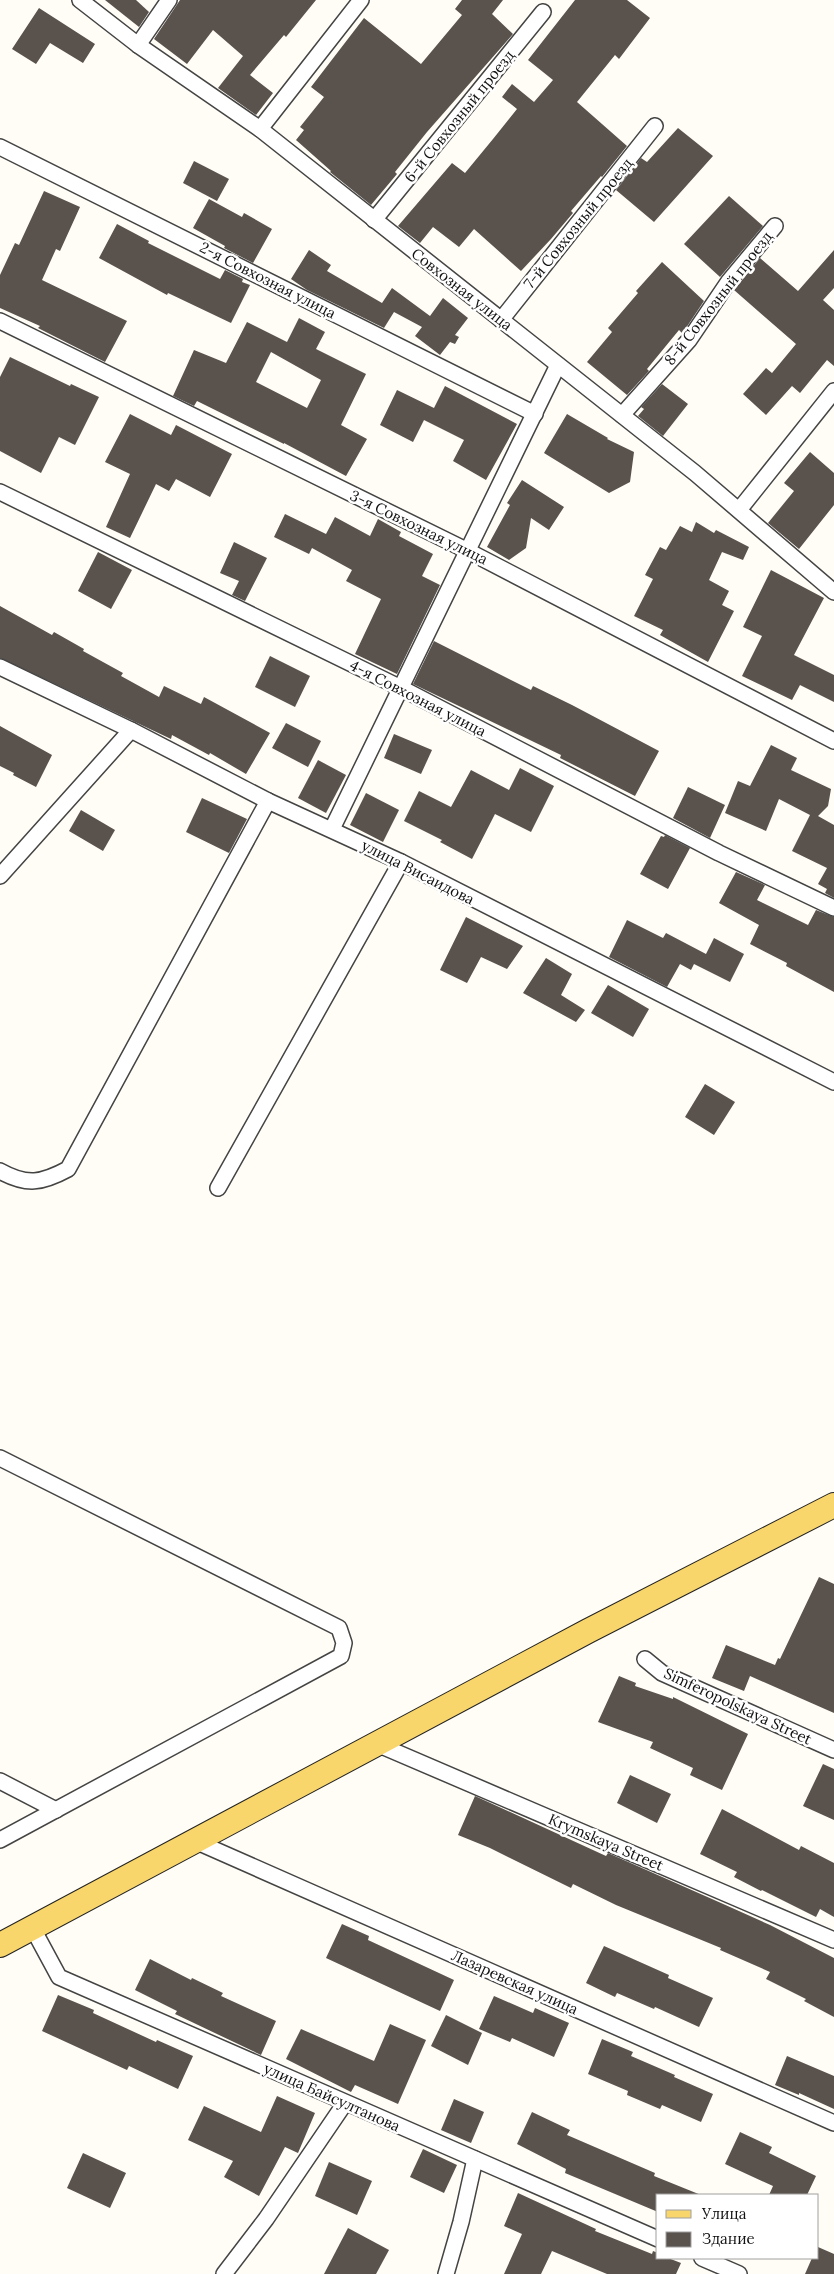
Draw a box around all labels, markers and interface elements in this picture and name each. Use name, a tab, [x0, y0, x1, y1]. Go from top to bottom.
street label: 6-й Совхозный проезд	[400, 46, 518, 186]
street label: 7-й Совхозный проезд	[519, 154, 637, 292]
street label: 8-й Совхозный проезд	[660, 227, 776, 369]
street label: 2-я Совхозная улица	[197, 237, 339, 323]
street label: Совхозная улица	[408, 244, 517, 335]
street label: 3-я Совхозная улица	[347, 485, 491, 569]
street label: 4-я Совхозная улица	[347, 655, 490, 741]
street label: улица Висаидова	[358, 835, 478, 909]
street label: Simferopolskaya Street	[661, 1663, 815, 1749]
street label: Krymskaya Street	[546, 1809, 667, 1875]
street label: Лазаревская улица	[449, 1946, 582, 2019]
street label: улица Байсултанова	[261, 2058, 403, 2136]
legend	[656, 2194, 819, 2259]
text: Улица	[701, 2204, 747, 2223]
text: Здание	[702, 2229, 755, 2248]

